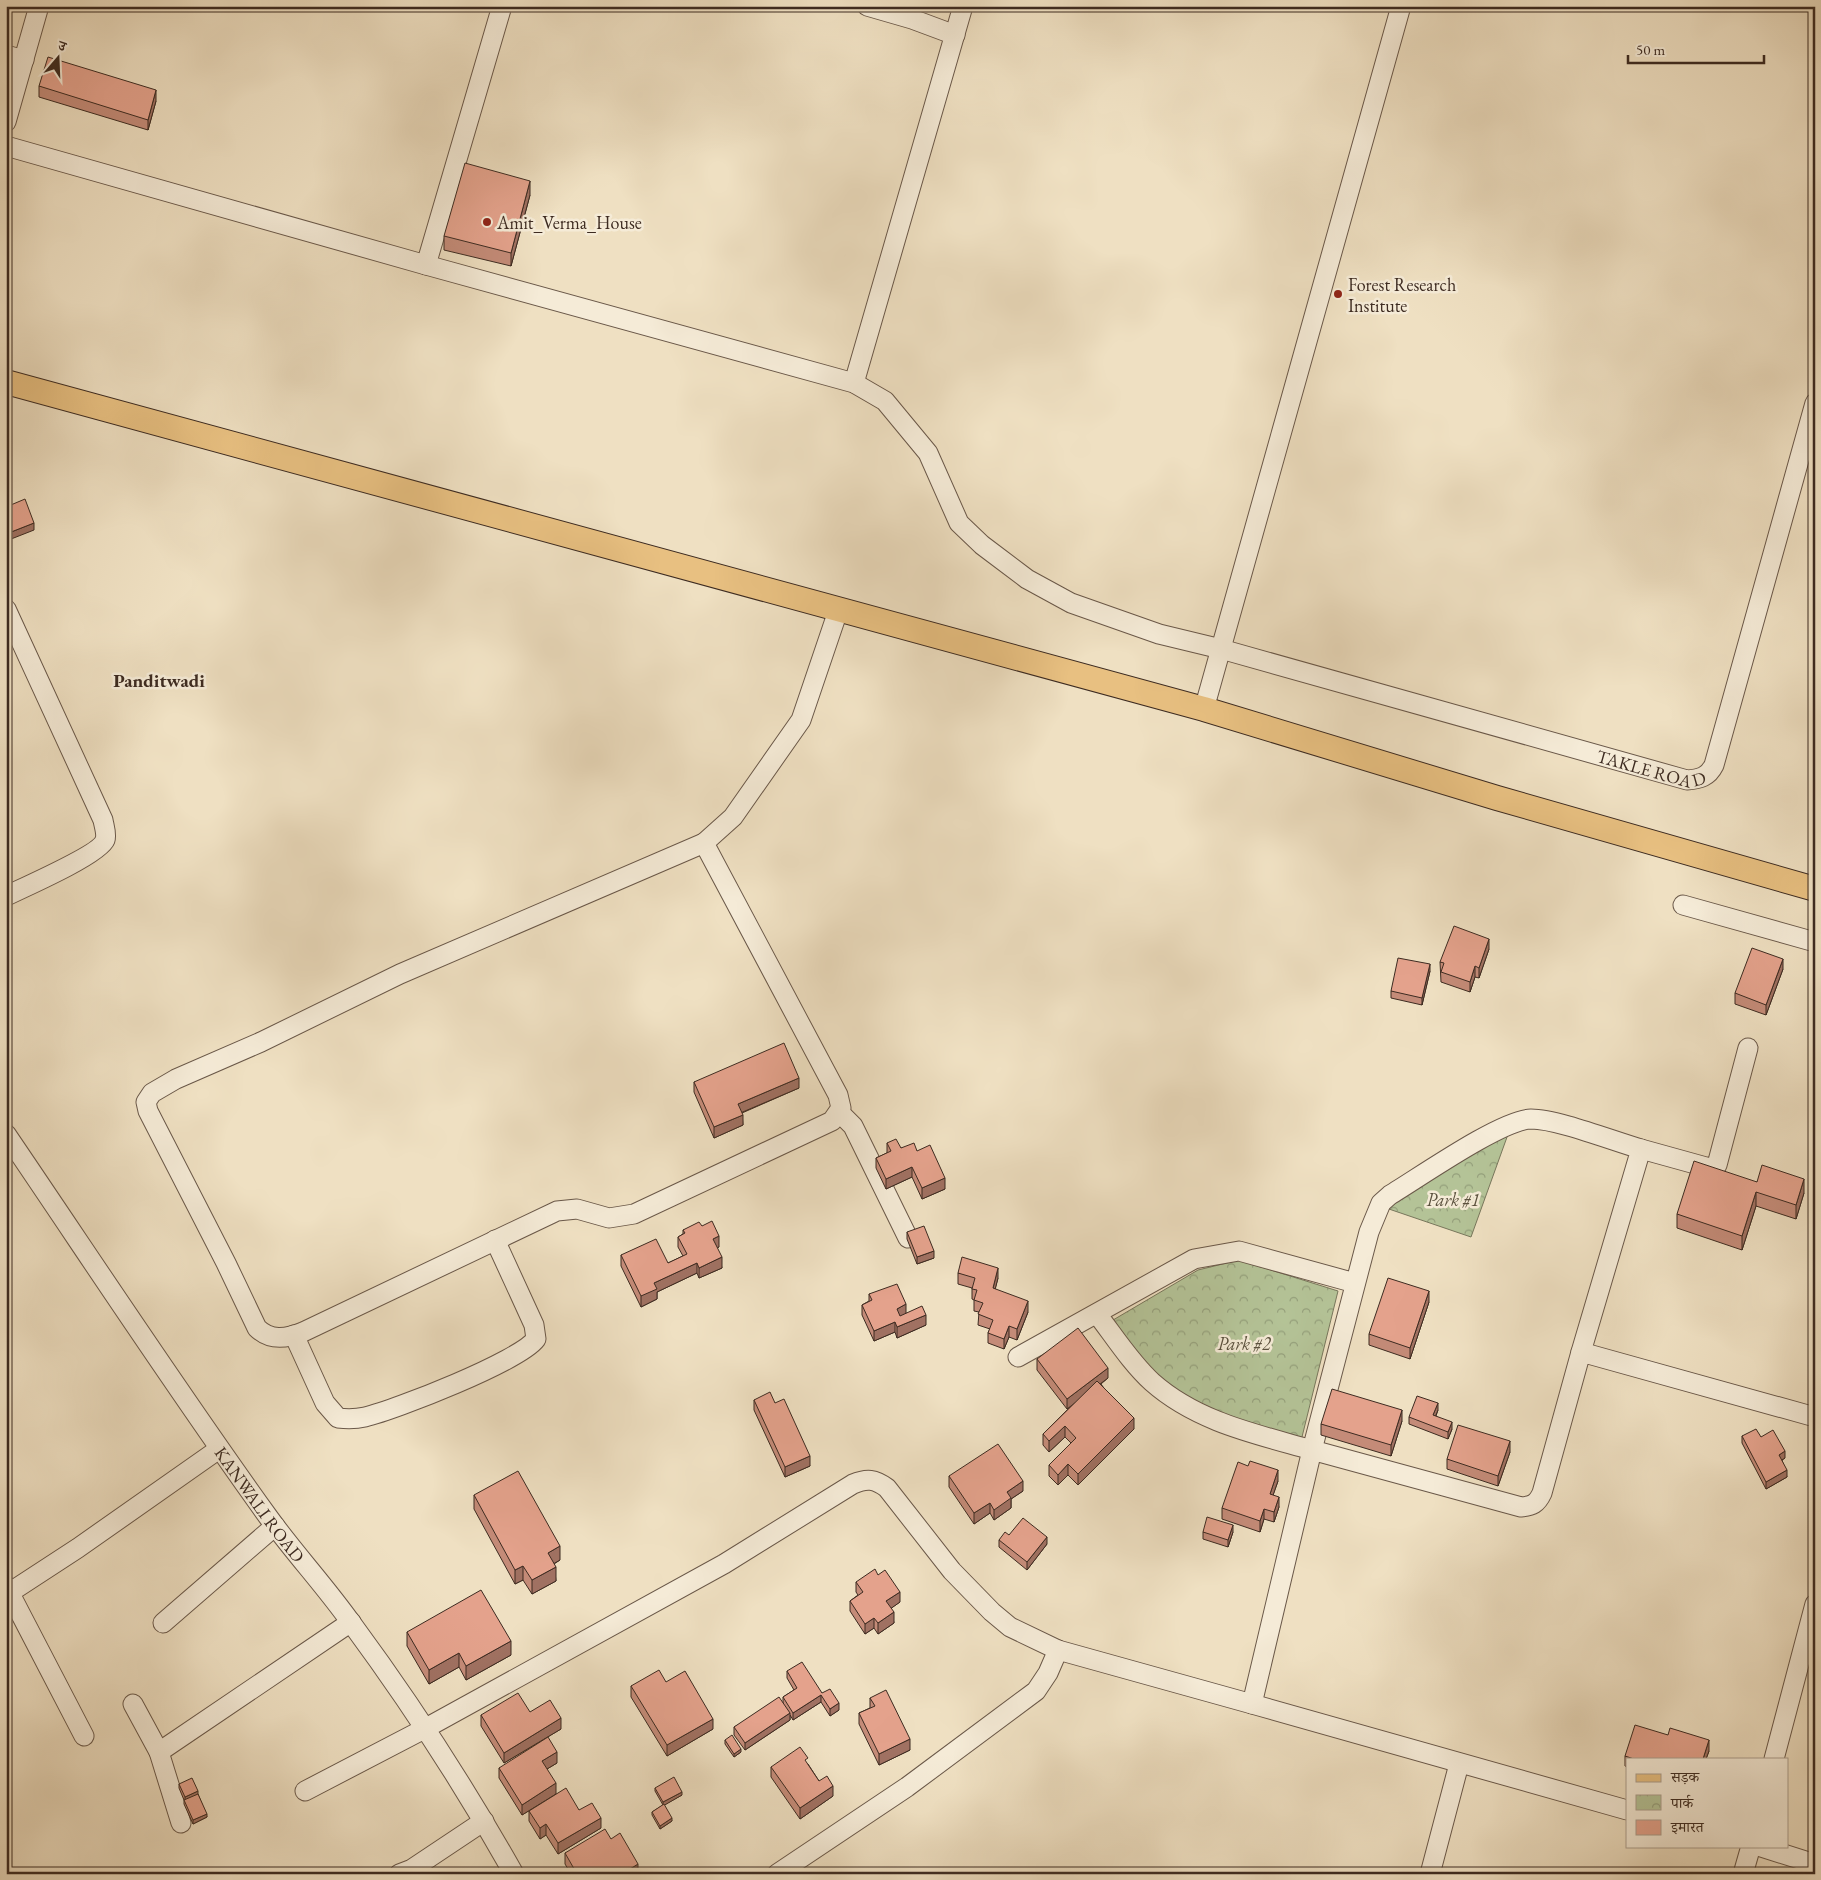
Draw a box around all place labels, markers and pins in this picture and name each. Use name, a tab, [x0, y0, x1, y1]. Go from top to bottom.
place label: Amit_Verma_House	[496, 211, 642, 234]
marker: Amit_Verma_House	[481, 216, 493, 228]
place label: Forest Research Institute	[1348, 273, 1456, 317]
marker: Forest Research Institute	[1332, 288, 1344, 300]

